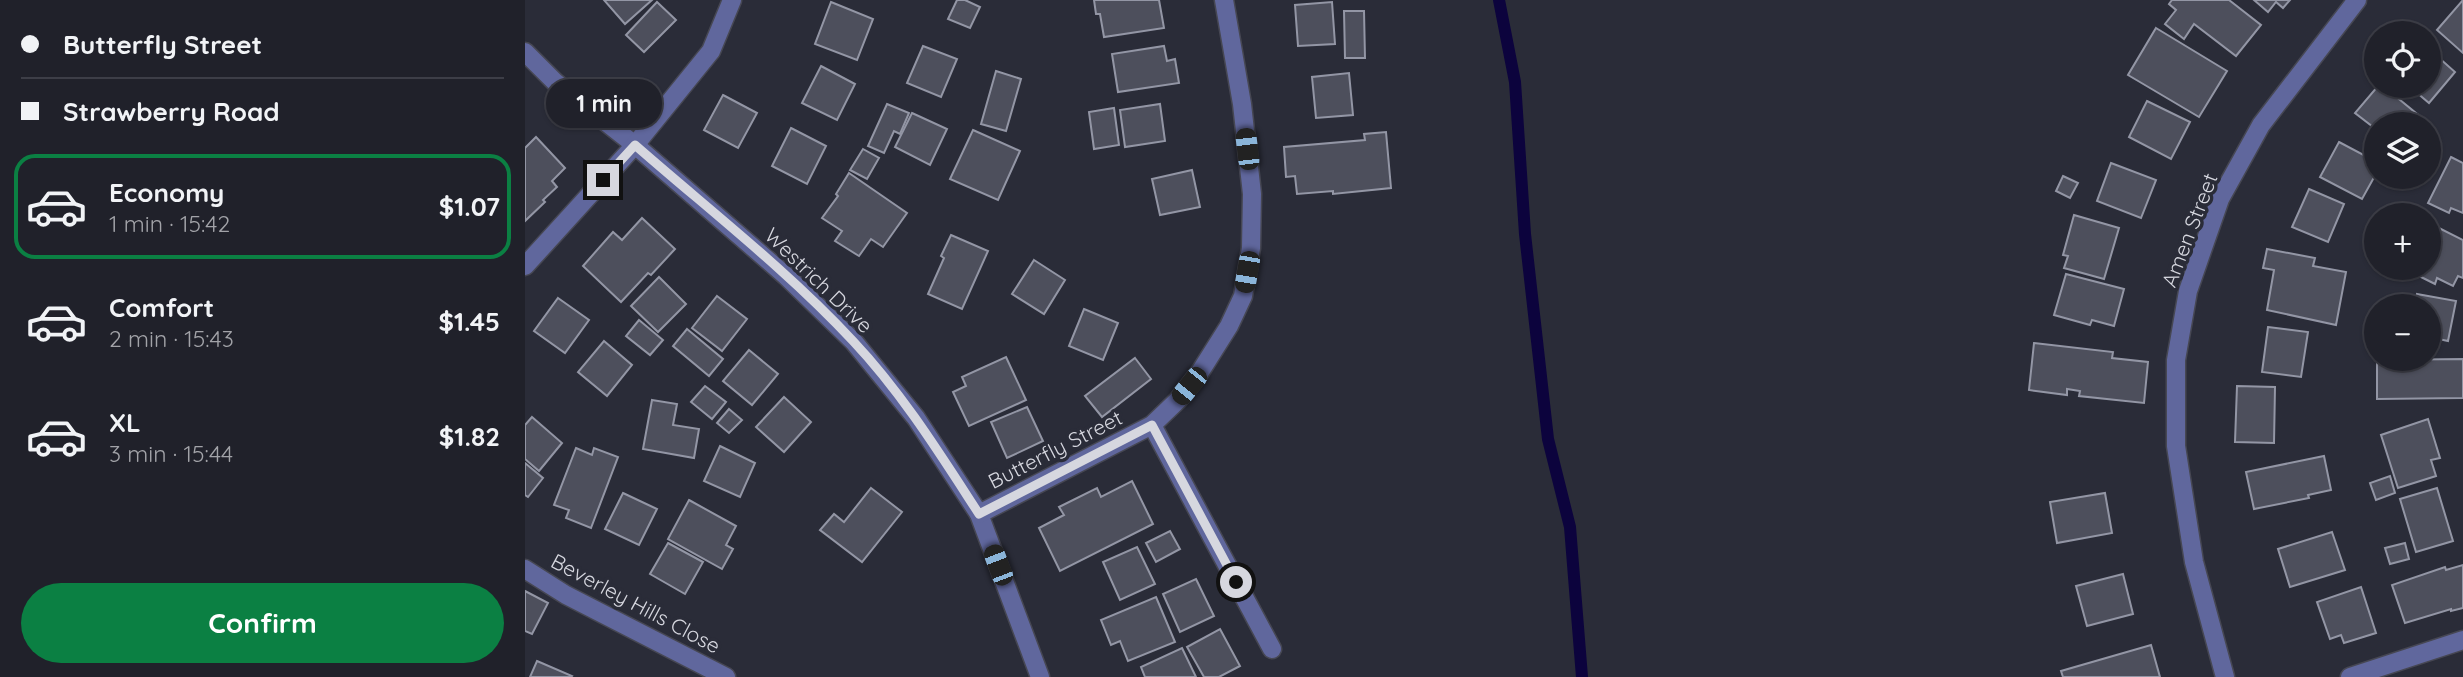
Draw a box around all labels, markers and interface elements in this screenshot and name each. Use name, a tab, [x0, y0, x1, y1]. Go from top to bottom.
map controls	[2364, 21, 2441, 371]
button: locate	[2364, 21, 2441, 98]
text: Butterfly Street	[63, 28, 262, 61]
callout: 1 min	[545, 78, 661, 128]
text: 1 min	[576, 89, 632, 118]
text: Strawberry Road	[63, 95, 280, 128]
button: layers	[2364, 112, 2441, 189]
car	[1235, 127, 1260, 171]
route end	[587, 164, 619, 196]
street label: Amen Street	[2155, 169, 2223, 291]
icon: car	[25, 175, 88, 238]
text: Economy	[109, 176, 224, 209]
text: $1.07	[439, 190, 500, 223]
button: +	[2364, 203, 2441, 280]
text: 1 min · 15:42	[109, 209, 230, 238]
street label: Westrich Drive	[759, 222, 879, 338]
car	[1234, 249, 1261, 295]
icon: car	[25, 290, 88, 353]
text: Comfort	[109, 291, 214, 324]
button: −	[2364, 294, 2441, 371]
text: $1.45	[438, 305, 500, 338]
text: 2 min · 15:43	[109, 324, 234, 353]
car	[1168, 363, 1211, 409]
street label: Butterfly Street	[984, 404, 1126, 494]
icon: car	[25, 405, 88, 468]
text: XL	[109, 406, 141, 439]
text: $1.82	[439, 420, 500, 453]
text: 3 min · 15:44	[109, 439, 233, 468]
car	[981, 542, 1016, 588]
street label: Beverley Hills Close	[547, 547, 725, 659]
route start	[1220, 566, 1252, 598]
button: Confirm	[21, 583, 504, 663]

